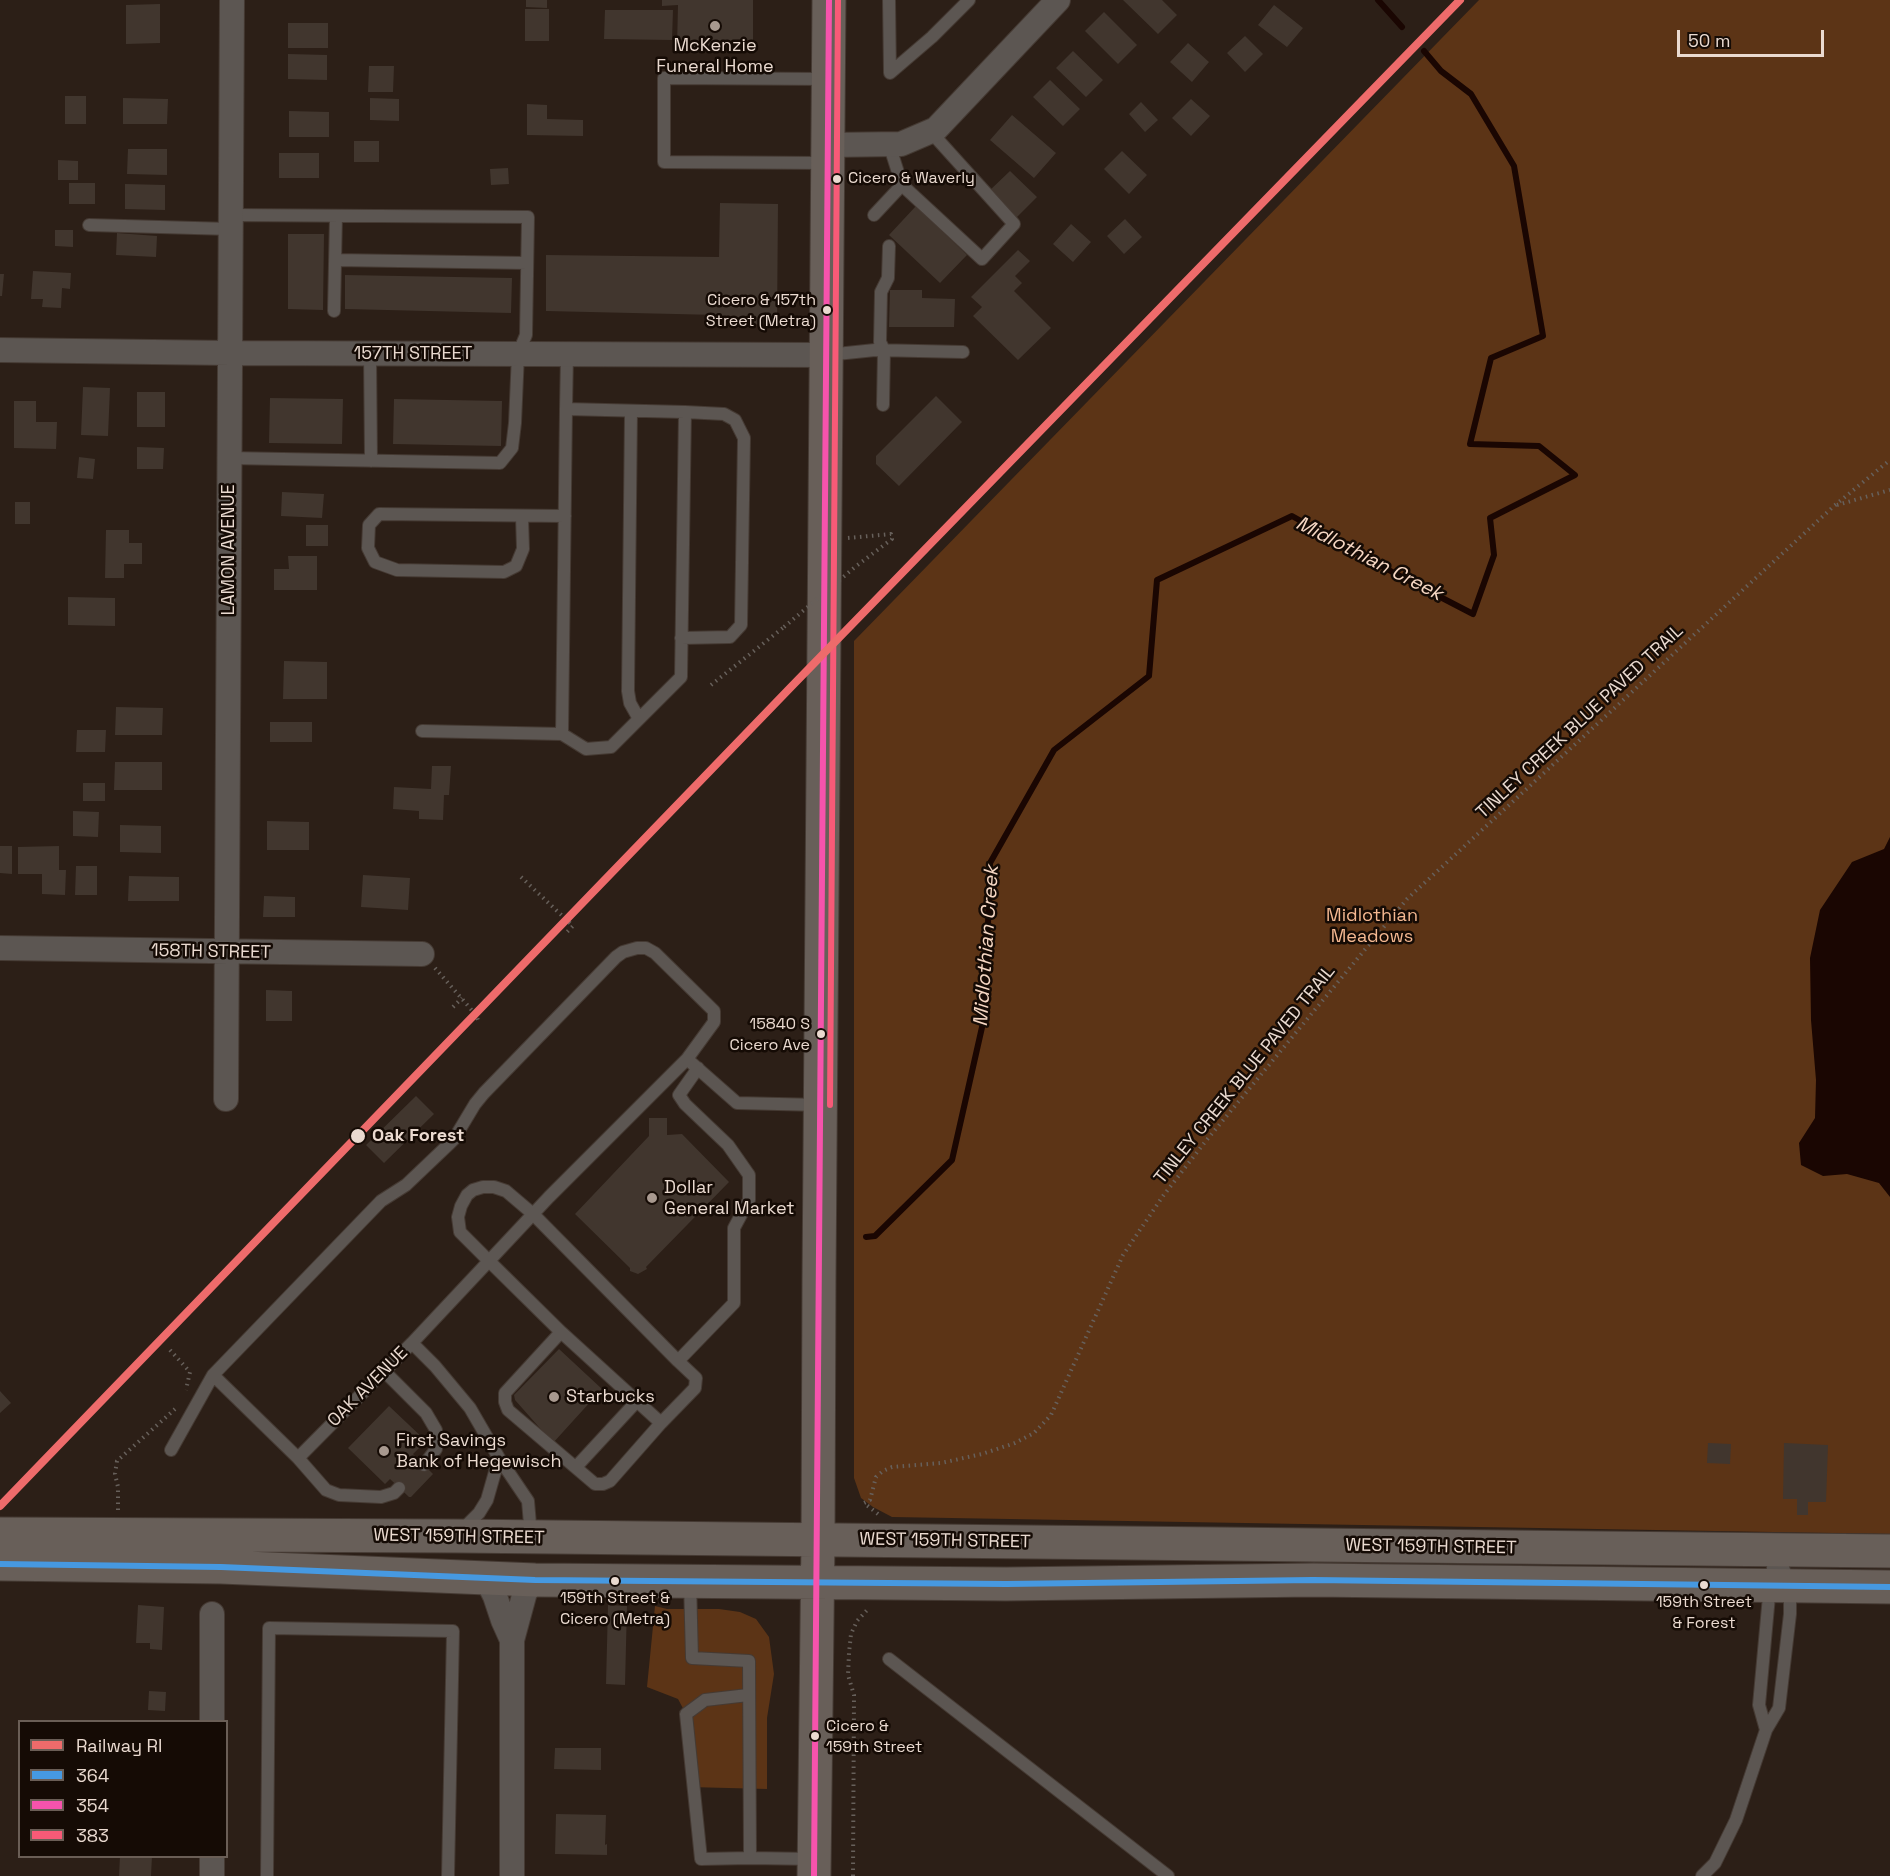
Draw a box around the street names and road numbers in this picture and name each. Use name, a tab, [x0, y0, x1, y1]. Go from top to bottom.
street label: 157TH STREET	[354, 343, 472, 365]
street label: LAMON AVENUE	[218, 484, 240, 616]
street label: TINLEY CREEK BLUE PAVED TRAIL	[1472, 620, 1688, 824]
street label: 158TH STREET	[151, 940, 271, 964]
street label: TINLEY CREEK BLUE PAVED TRAIL	[1150, 961, 1340, 1189]
street label: OAK AVENUE	[323, 1342, 413, 1432]
street label: WEST 159TH STREET	[373, 1525, 545, 1549]
street label: WEST 159TH STREET	[859, 1529, 1031, 1553]
street label: WEST 159TH STREET	[1345, 1535, 1517, 1559]

